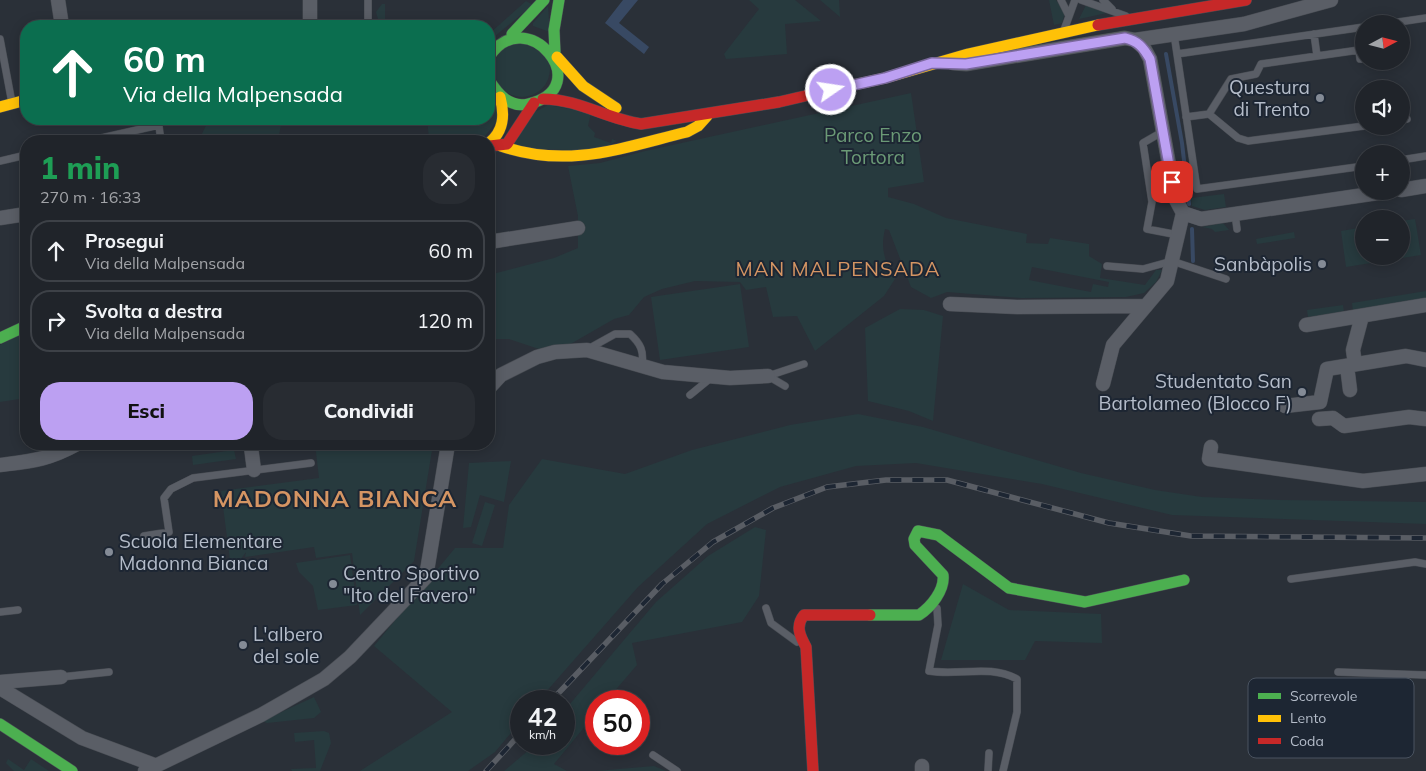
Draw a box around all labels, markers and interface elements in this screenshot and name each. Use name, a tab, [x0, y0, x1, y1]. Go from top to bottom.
north arrow	[1355, 15, 1410, 70]
map controls	[1355, 15, 1410, 265]
text: 60 m	[123, 37, 206, 81]
icon: ahead	[40, 40, 105, 105]
position arrow	[804, 63, 856, 115]
place label: Questura di Trento	[1229, 75, 1310, 121]
text: Via della Malpensada	[123, 80, 343, 108]
button: sound	[1355, 80, 1410, 135]
marker: Questura di Trento	[1314, 92, 1326, 104]
park label: Parco Enzo Tortora	[824, 123, 922, 169]
button: +	[1355, 145, 1410, 200]
text: 1 min	[40, 149, 120, 187]
button: close	[423, 152, 475, 204]
pin	[1151, 161, 1193, 203]
icon: arrive	[1158, 168, 1186, 196]
text: 270 m · 16:33	[40, 187, 141, 207]
button: −	[1355, 210, 1410, 265]
text: Prosegui	[85, 229, 164, 253]
icon: ahead	[42, 237, 70, 265]
text: 60 m	[429, 239, 473, 263]
place label: Sanbàpolis	[1214, 252, 1312, 276]
text: Via della Malpensada	[85, 253, 245, 273]
district label: MAN MALPENSADA	[735, 256, 941, 281]
marker: Sanbàpolis	[1316, 258, 1328, 270]
text: Svolta a destra	[85, 299, 223, 323]
icon: right	[42, 307, 70, 335]
text: 120 m	[417, 309, 473, 333]
text: Via della Malpensada	[85, 323, 245, 343]
place label: Studentato San Bartolameo (Blocco F)	[1099, 369, 1292, 415]
button: Esci	[40, 382, 253, 440]
button: Condividi	[263, 382, 475, 440]
marker: Studentato San Bartolameo (Blocco F)	[1296, 386, 1308, 398]
district label: MADONNA BIANCA	[213, 483, 457, 513]
place label: Scuola Elementare Madonna Bianca	[119, 529, 282, 575]
marker: Scuola Elementare Madonna Bianca	[103, 546, 115, 558]
place label: Centro Sportivo "Ito del Favero"	[343, 561, 480, 607]
marker: Centro Sportivo "Ito del Favero"	[327, 578, 339, 590]
place label: L'albero del sole	[253, 622, 323, 668]
marker: L'albero del sole	[237, 639, 249, 651]
legend	[1248, 678, 1414, 758]
text: Scorrevole	[1290, 687, 1357, 705]
speed limit sign: 50	[585, 690, 650, 755]
text: 42	[527, 701, 558, 732]
text: Lento	[1290, 709, 1326, 727]
text: km/h	[529, 727, 556, 742]
text: Coda	[1290, 732, 1324, 750]

